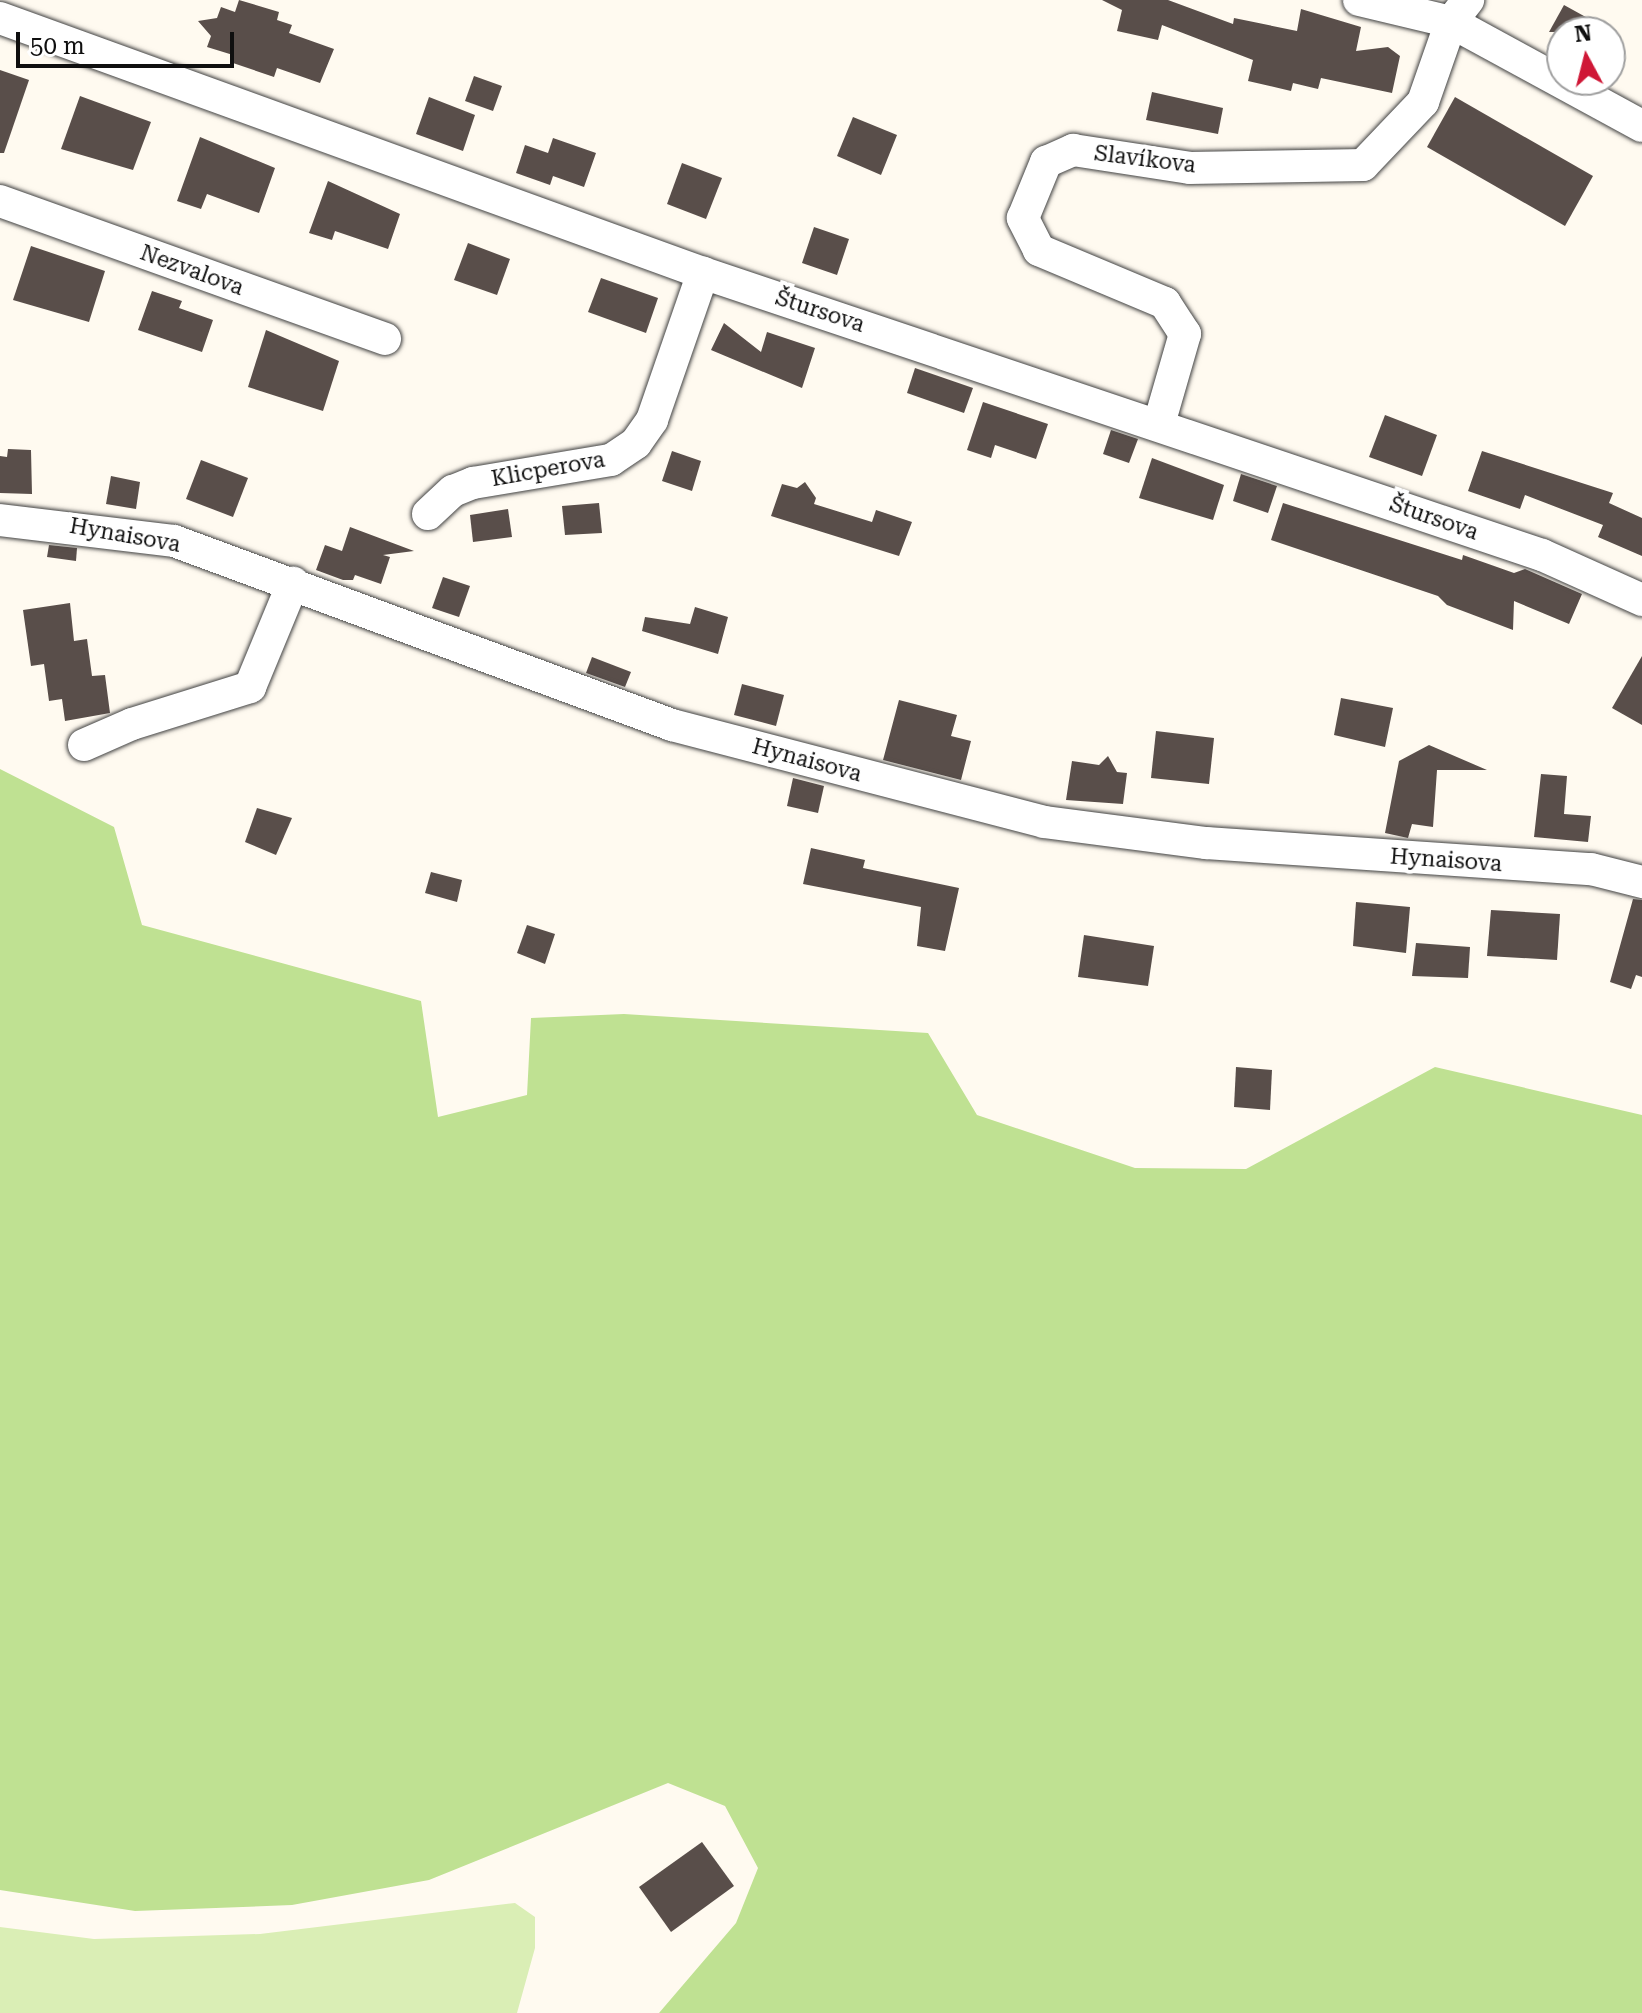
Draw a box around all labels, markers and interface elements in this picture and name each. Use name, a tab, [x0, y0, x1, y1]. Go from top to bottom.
scale bar	[20, 16, 238, 66]
north arrow	[1546, 16, 1626, 96]
text: N	[1573, 20, 1593, 47]
text: 50 m	[30, 32, 85, 60]
street label: Slavíkova	[1093, 140, 1197, 178]
street label: Nezvalova	[137, 239, 247, 301]
street label: Štursova	[772, 284, 868, 338]
street label: Klicperova	[489, 446, 607, 492]
street label: Štursova	[1386, 491, 1482, 545]
street label: Hynaisova	[68, 512, 182, 558]
street label: Hynaisova	[749, 733, 865, 787]
street label: Hynaisova	[1389, 843, 1503, 877]

